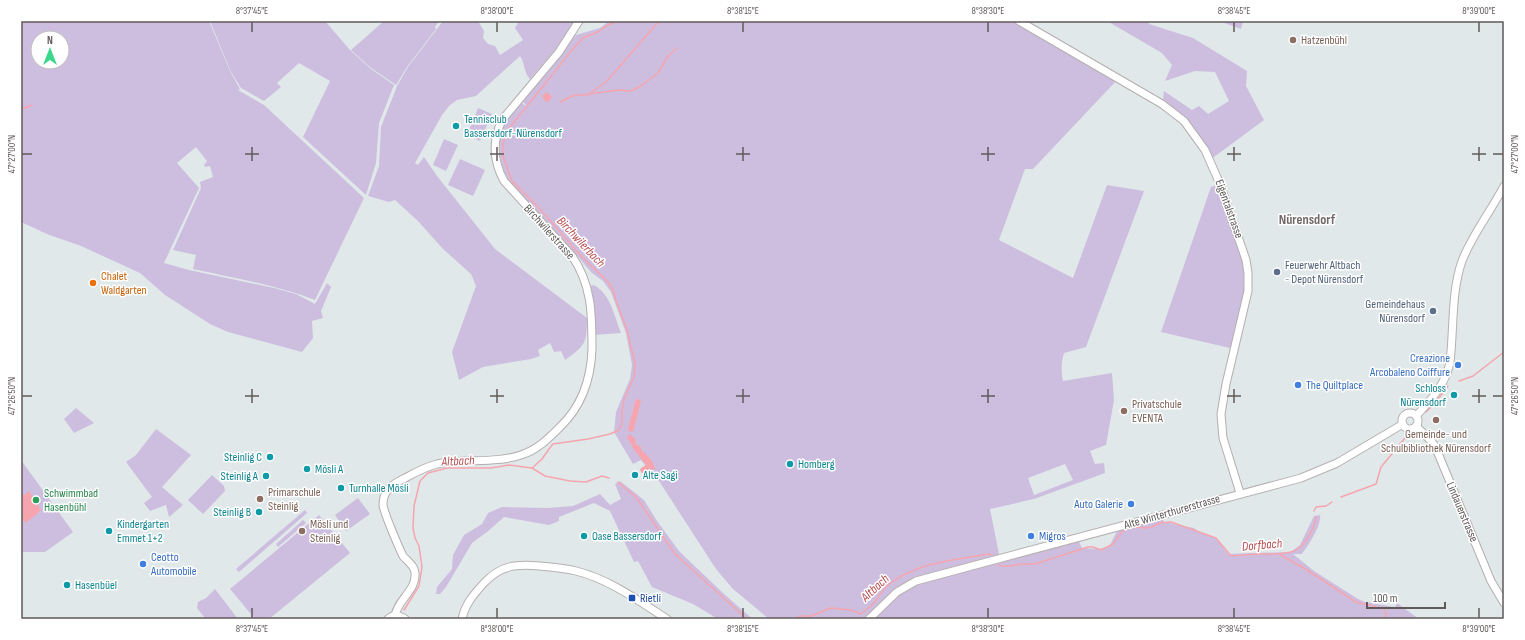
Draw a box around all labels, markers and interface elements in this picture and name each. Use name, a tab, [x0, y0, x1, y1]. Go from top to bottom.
text: 8°37'45"E	[236, 5, 268, 17]
text: 8°38'00"E	[480, 5, 514, 17]
text: 8°38'15"E	[727, 5, 759, 17]
text: 8°38'30"E	[972, 5, 1004, 17]
text: 8°38'45"E	[1218, 5, 1250, 17]
text: 8°39'00"E	[1462, 5, 1496, 17]
north arrow	[30, 30, 70, 70]
place label: Hatzenbühl	[1301, 33, 1347, 48]
text: N	[47, 34, 53, 47]
marker: Hatzenbühl	[1288, 35, 1298, 45]
place label: Tennisclub Bassersdorf-Nürensdorf	[464, 112, 562, 141]
marker: Tennisclub Bassersdorf-Nürensdorf	[451, 121, 461, 131]
text: 47°27'00"N	[6, 135, 18, 173]
text: 47°27'00"N	[1509, 135, 1521, 173]
street label: Eigentalstrasse	[1211, 178, 1247, 241]
street label: Birchwilerstrasse	[520, 201, 578, 263]
district label: Nürensdorf	[1279, 211, 1336, 228]
water label: Birchwilerbach	[553, 213, 609, 271]
place label: Feuerwehr Altbach - Depot Nürensdorf	[1285, 258, 1364, 287]
marker: Feuerwehr Altbach - Depot Nürensdorf	[1272, 267, 1282, 277]
place label: Chalet Waldgarten	[101, 269, 147, 298]
marker: Chalet Waldgarten	[88, 278, 98, 288]
place label: Gemeindehaus Nürensdorf	[1365, 297, 1426, 326]
marker: Gemeindehaus Nürensdorf	[1428, 306, 1438, 316]
place label: Creazione Arcobaleno Coiffure	[1369, 351, 1450, 380]
marker: Creazione Arcobaleno Coiffure	[1453, 360, 1463, 370]
text: 47°26'50"N	[6, 377, 18, 415]
text: 47°26'50"N	[1509, 377, 1521, 415]
place label: The Quiltplace	[1306, 378, 1363, 393]
marker: The Quiltplace	[1293, 380, 1303, 390]
place label: Schloss Nürensdorf	[1400, 381, 1447, 410]
marker: Schloss Nürensdorf	[1449, 390, 1459, 400]
place label: Privatschule EVENTA	[1132, 397, 1182, 426]
marker: Privatschule EVENTA	[1119, 406, 1129, 416]
marker: Gemeinde- und Schulbibliothek Nürensdorf	[1431, 415, 1441, 425]
place label: Gemeinde- und Schulbibliothek Nürensdorf	[1381, 427, 1492, 456]
place label: Steinlig C	[224, 450, 262, 465]
marker: Steinlig C	[265, 452, 275, 462]
water label: Altbach	[440, 452, 475, 470]
place label: Homberg	[798, 457, 835, 472]
marker: Homberg	[785, 459, 795, 469]
place label: Mösli A	[315, 462, 344, 477]
marker: Mösli A	[302, 464, 312, 474]
place label: Alte Sagi	[642, 468, 678, 483]
place label: Steinlig A	[221, 469, 259, 484]
marker: Alte Sagi	[630, 470, 640, 480]
marker: Steinlig A	[261, 471, 271, 481]
street label: Lindauerstrasse	[1443, 480, 1481, 544]
place label: Turnhalle Mösli	[349, 481, 409, 496]
marker: Turnhalle Mösli	[336, 483, 346, 493]
place label: Primarschule Steinlig	[268, 485, 321, 514]
place label: Schwimmbad Hasenbühl	[44, 486, 98, 515]
street label: Alte Winterthurerstrasse	[1121, 491, 1222, 533]
marker: Primarschule Steinlig	[255, 494, 265, 504]
marker: Schwimmbad Hasenbühl	[31, 495, 41, 505]
place label: Auto Galerie	[1073, 497, 1123, 512]
marker: Auto Galerie	[1126, 499, 1136, 509]
place label: Steinlig B	[213, 505, 251, 520]
marker: Steinlig B	[254, 507, 264, 517]
place label: Kindergarten Emmet 1+2	[117, 517, 169, 546]
place label: Mösli und Steinlig	[310, 517, 348, 546]
marker: Kindergarten Emmet 1+2	[104, 526, 114, 536]
marker: Mösli und Steinlig	[297, 526, 307, 536]
place label: Oase Bassersdorf	[592, 529, 662, 544]
place label: Migros	[1039, 529, 1066, 544]
marker: Oase Bassersdorf	[579, 531, 589, 541]
marker: Migros	[1026, 531, 1036, 541]
water label: Dorfbach	[1241, 535, 1283, 555]
place label: Ceotto Automobile	[150, 550, 197, 579]
marker: Ceotto Automobile	[138, 559, 148, 569]
water label: Altbach	[857, 571, 893, 606]
place label: Hasenbüel	[75, 578, 117, 593]
marker: Hasenbüel	[62, 580, 72, 590]
scale bar	[1367, 584, 1445, 610]
place label: Rietli	[640, 591, 661, 606]
text: 100 m	[1373, 591, 1398, 606]
marker: Rietli	[627, 593, 637, 603]
text: 8°37'45"E	[236, 623, 268, 635]
text: 8°38'00"E	[480, 623, 514, 635]
text: 8°38'15"E	[727, 623, 759, 635]
text: 8°38'30"E	[972, 623, 1004, 635]
text: 8°38'45"E	[1218, 623, 1250, 635]
text: 8°39'00"E	[1462, 623, 1496, 635]

